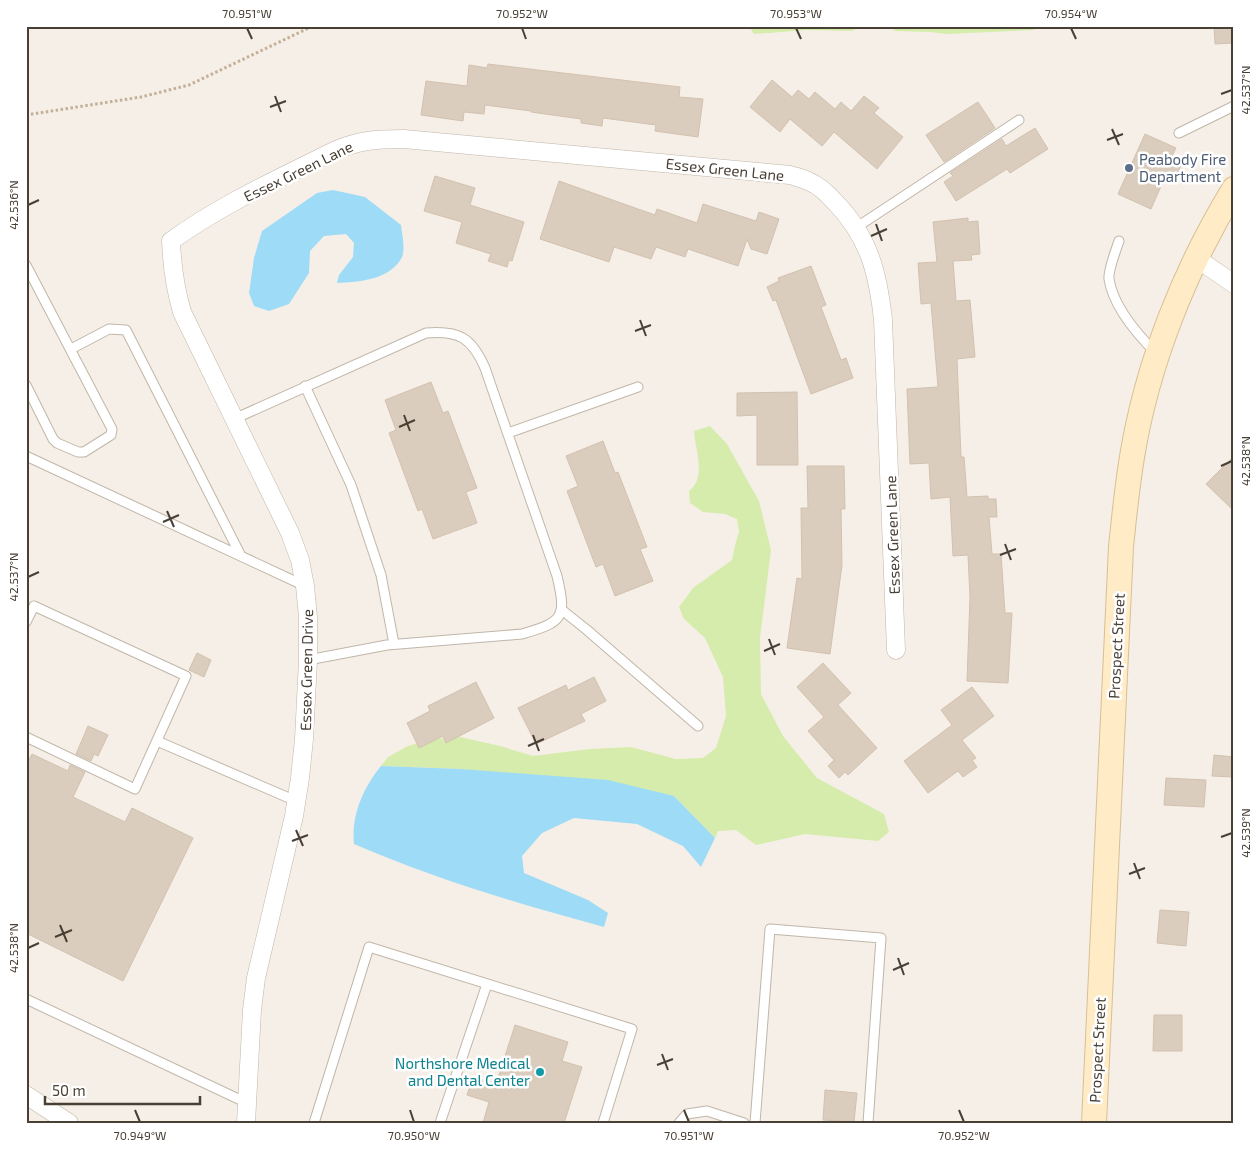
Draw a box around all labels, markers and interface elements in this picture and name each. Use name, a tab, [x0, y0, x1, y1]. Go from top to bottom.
text: 70.951°W	[222, 6, 272, 20]
text: 70.952°W	[496, 6, 548, 20]
text: 70.953°W	[770, 6, 822, 20]
text: 70.954°W	[1045, 6, 1097, 20]
text: 42.537°N	[1238, 66, 1252, 114]
street label: Essex Green Lane	[241, 137, 355, 205]
place label: Peabody Fire Department	[1139, 150, 1226, 185]
street label: Essex Green Lane	[665, 154, 785, 184]
marker: Peabody Fire Department	[1123, 162, 1135, 174]
text: 42.536°N	[6, 180, 20, 230]
text: 42.538°N	[1238, 436, 1252, 486]
street label: Essex Green Lane	[881, 475, 903, 595]
text: 42.537°N	[6, 553, 20, 601]
street label: Prospect Street	[1104, 592, 1128, 699]
street label: Essex Green Drive	[296, 609, 316, 731]
text: 42.539°N	[1238, 808, 1252, 858]
text: 42.538°N	[6, 923, 20, 973]
street label: Prospect Street	[1085, 996, 1109, 1103]
place label: Northshore Medical and Dental Center	[395, 1054, 531, 1089]
marker: Northshore Medical and Dental Center	[534, 1066, 546, 1078]
scale bar	[45, 1074, 200, 1106]
text: 50 m	[52, 1081, 86, 1099]
text: 70.949°W	[114, 1128, 166, 1142]
text: 70.950°W	[388, 1128, 440, 1142]
text: 70.951°W	[664, 1128, 714, 1142]
text: 70.952°W	[938, 1128, 990, 1142]

